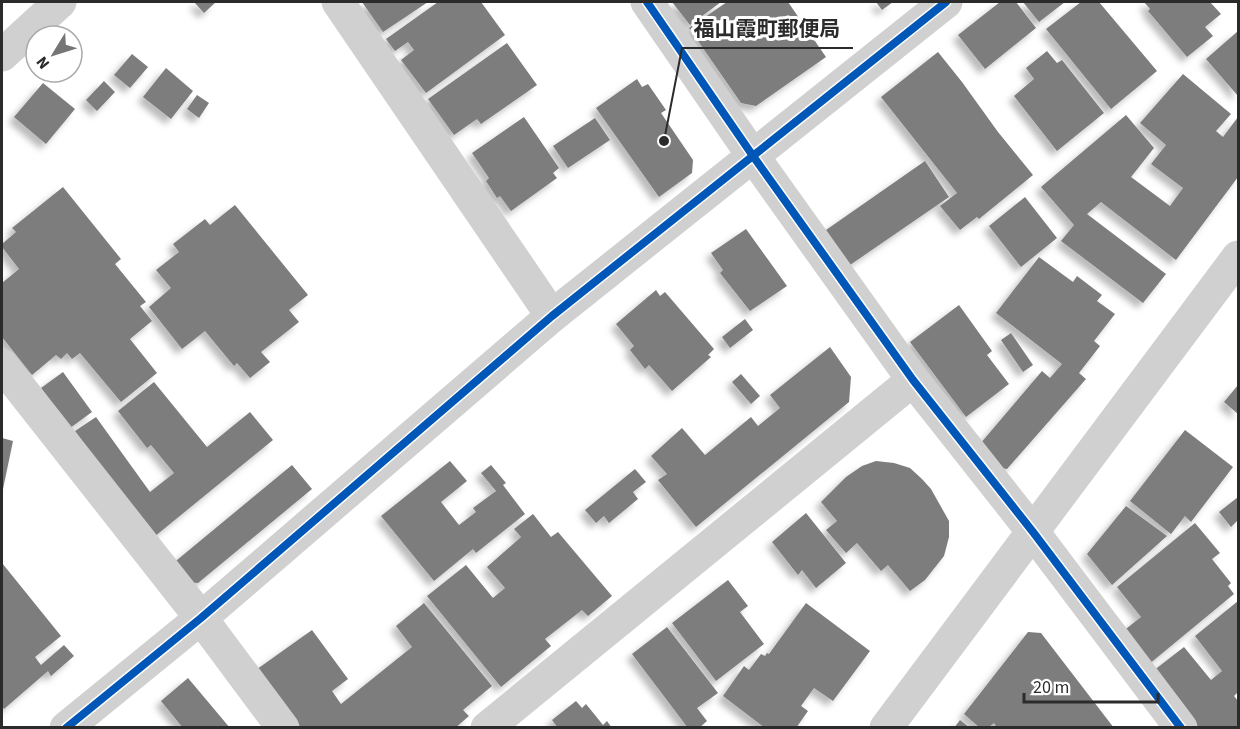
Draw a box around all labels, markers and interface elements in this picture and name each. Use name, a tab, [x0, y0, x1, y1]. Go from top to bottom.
callout: 福山霞町郵便局	[682, 9, 853, 48]
text: 福山霞町郵便局	[694, 14, 841, 44]
north arrow	[24, 24, 84, 84]
text: N	[31, 52, 55, 74]
scale bar	[1024, 666, 1158, 704]
text: 20 m	[1033, 675, 1069, 700]

